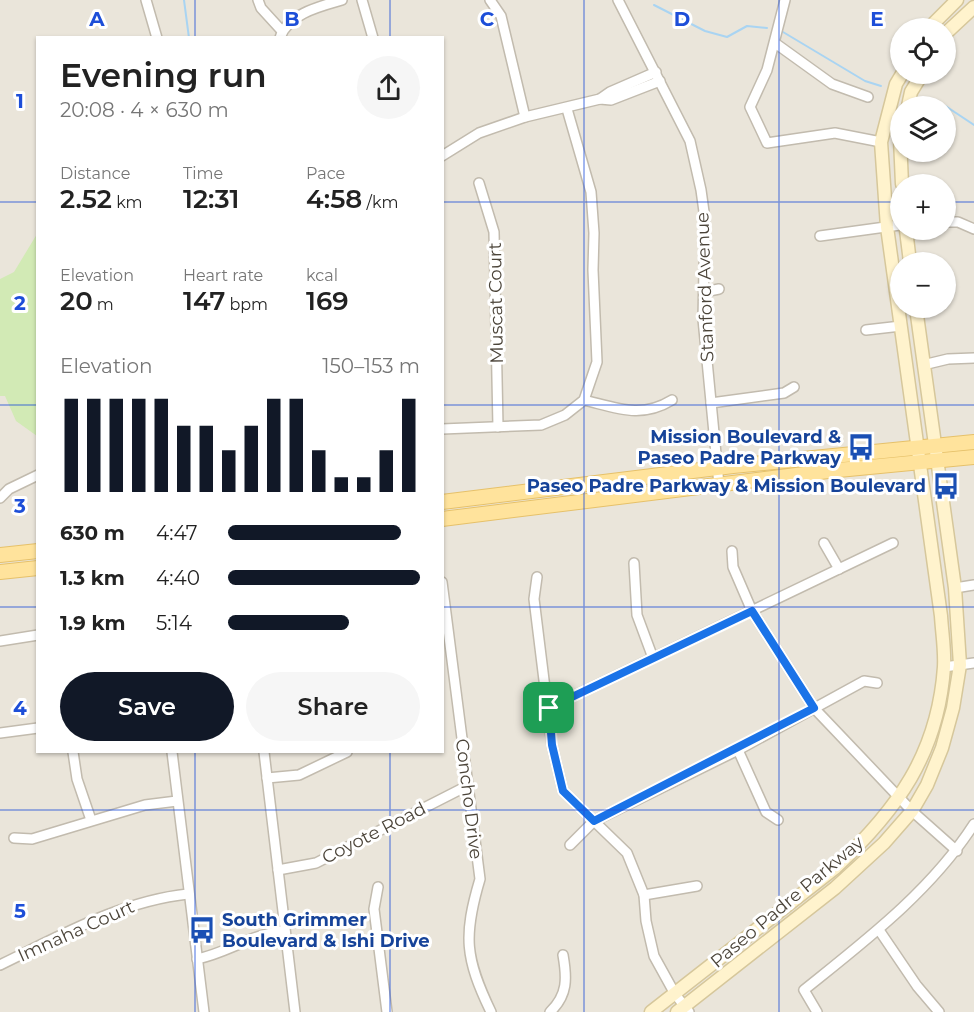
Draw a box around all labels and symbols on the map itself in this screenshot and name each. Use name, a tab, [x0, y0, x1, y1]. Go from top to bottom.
text: A	[88, 7, 105, 31]
text: B	[284, 7, 300, 31]
text: C	[480, 7, 495, 31]
text: D	[674, 7, 690, 31]
text: E	[870, 7, 884, 31]
text: 1	[16, 89, 24, 113]
street label: Stanford Avenue	[691, 212, 719, 362]
street label: Muscat Court	[484, 242, 508, 364]
text: 2	[14, 291, 26, 315]
place label: Mission Boulevard & Paseo Padre Parkway	[637, 426, 841, 469]
bus stop icon: Mission Boulevard & Paseo Padre Parkway	[846, 432, 876, 462]
bus stop icon: Paseo Padre Parkway & Mission Boulevard	[931, 471, 961, 501]
place label: Paseo Padre Parkway & Mission Boulevard	[527, 475, 926, 497]
text: 3	[13, 494, 26, 518]
pin	[523, 682, 574, 733]
text: 4	[13, 696, 27, 720]
street label: Concho Drive	[451, 738, 487, 861]
street label: Coyote Road	[318, 797, 430, 869]
street label: Paseo Padre Parkway	[706, 831, 868, 972]
street label: Imnaha Court	[14, 895, 138, 967]
text: 5	[14, 899, 26, 923]
place label: South Grimmer Boulevard & Ishi Drive	[222, 909, 430, 952]
bus stop icon: South Grimmer Boulevard & Ishi Drive	[187, 915, 217, 945]

